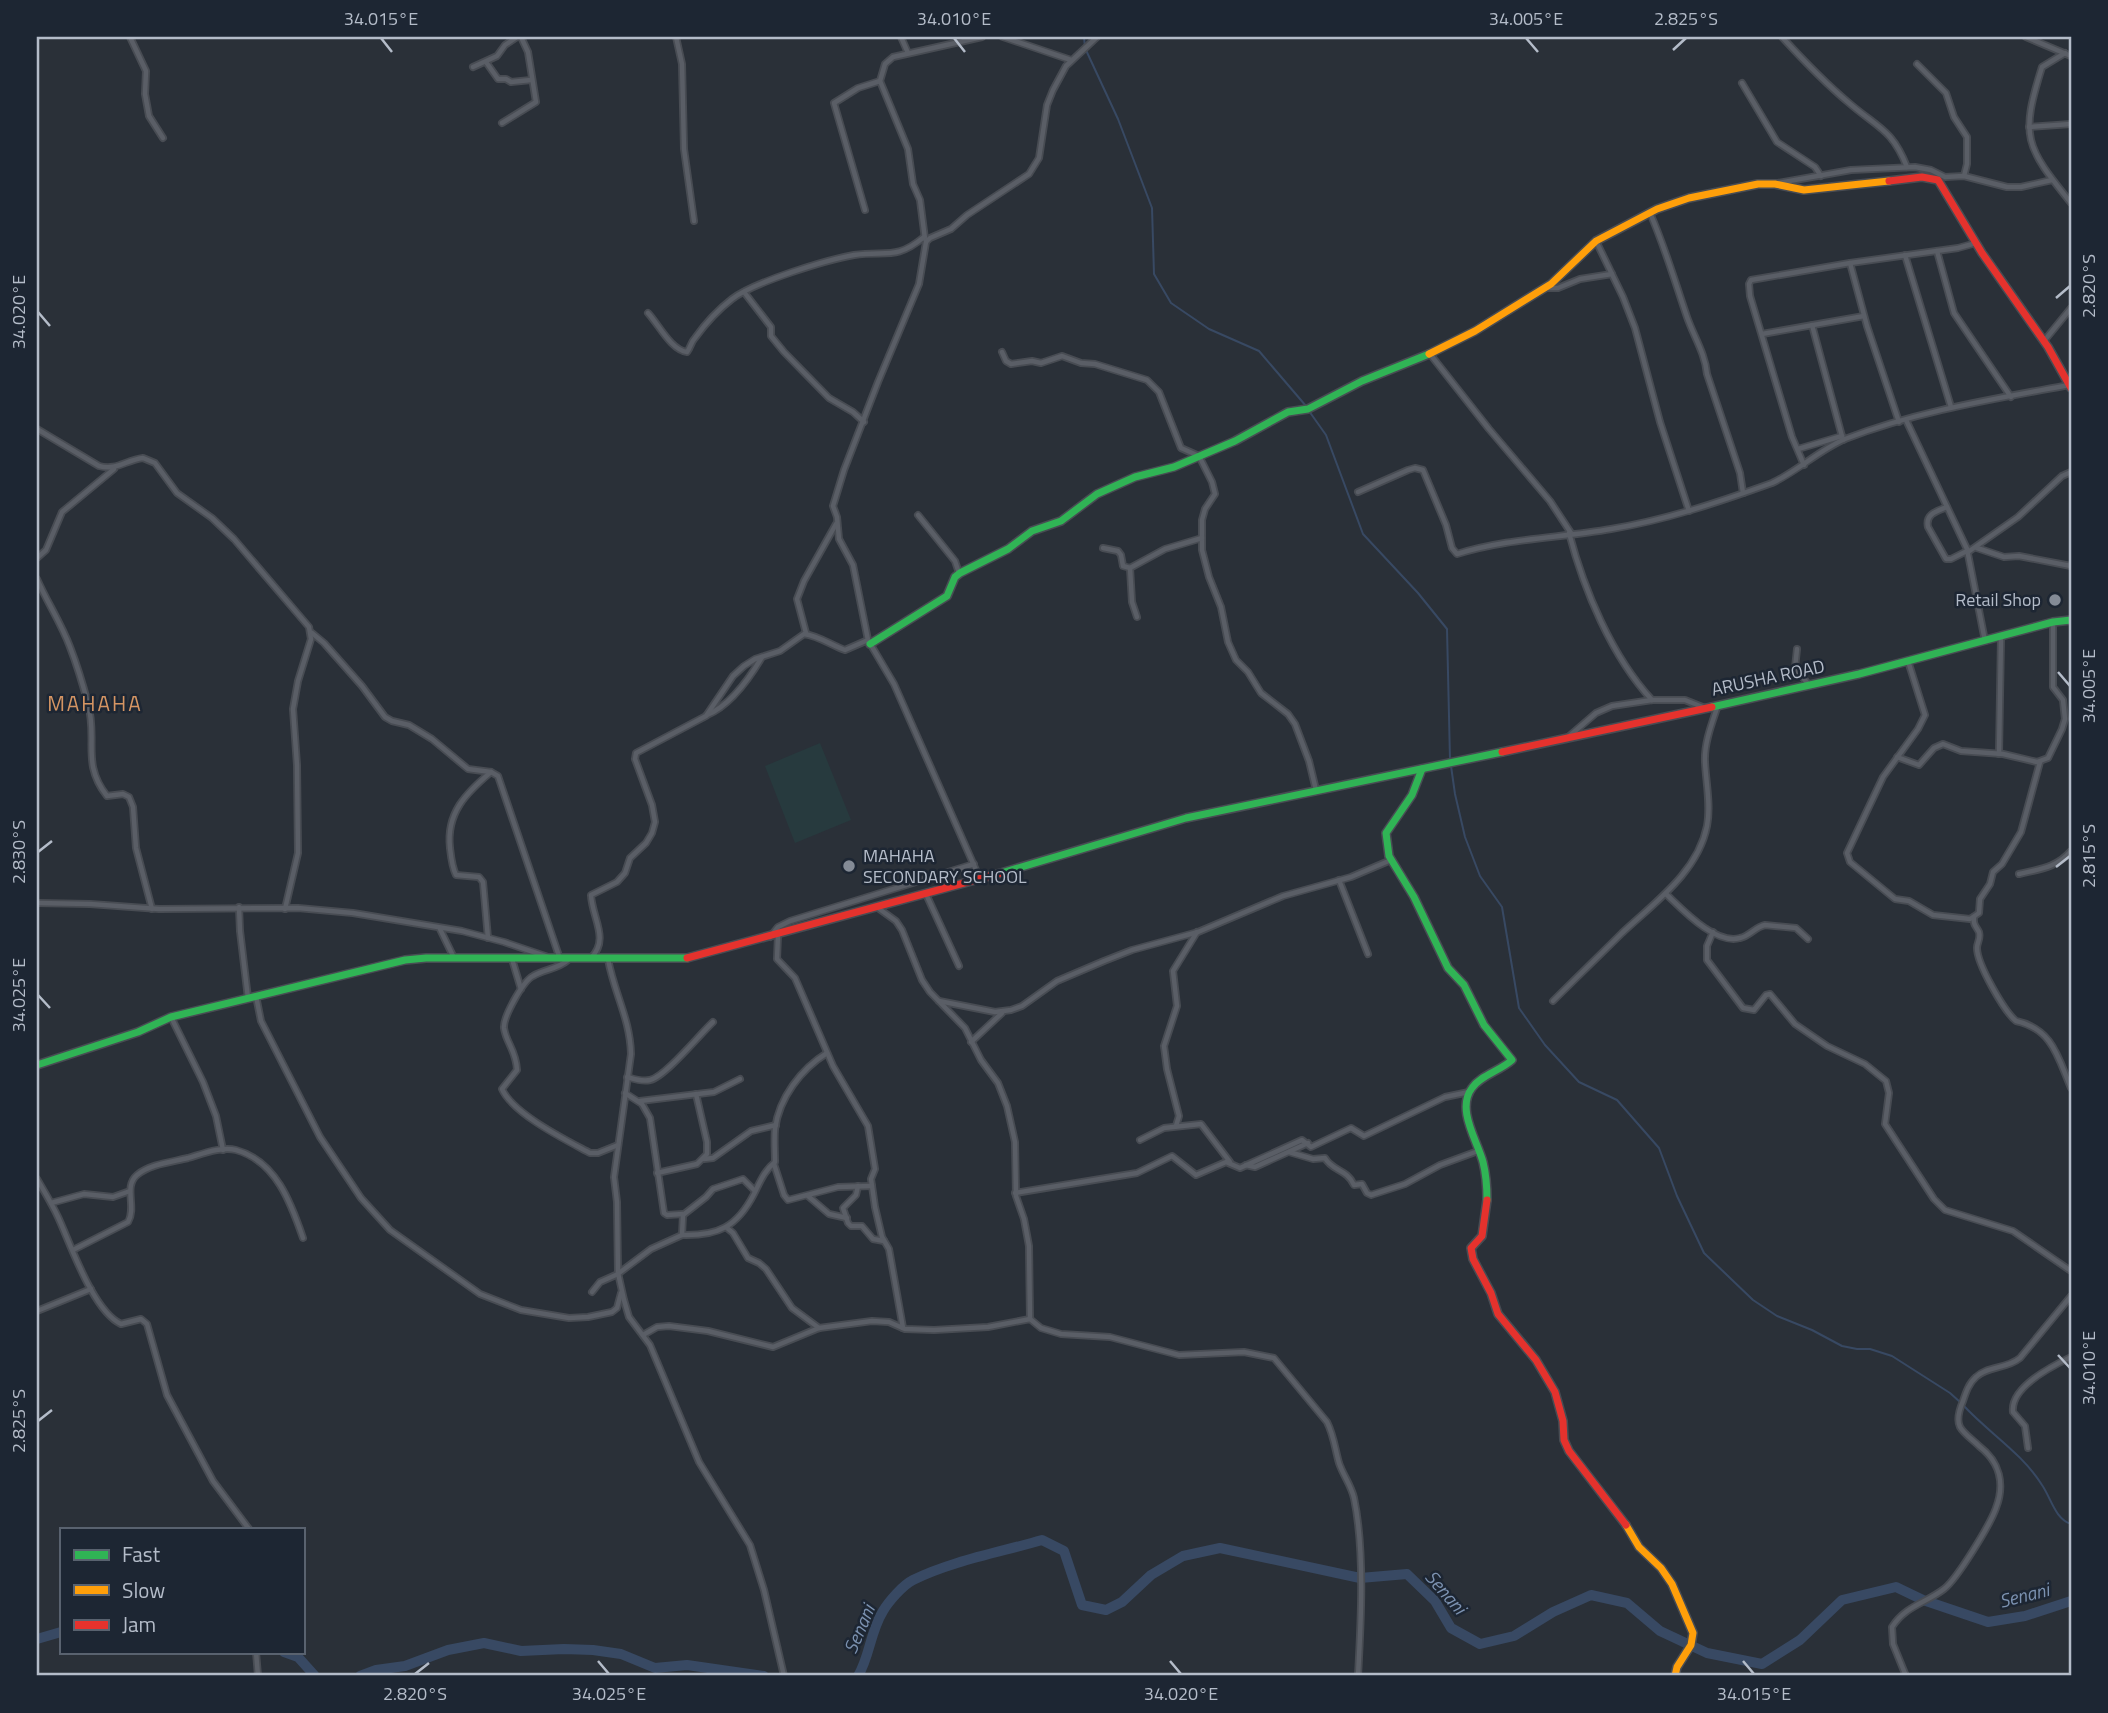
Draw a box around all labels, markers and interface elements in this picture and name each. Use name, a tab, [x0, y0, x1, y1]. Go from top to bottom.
text: 34.015°E	[344, 5, 418, 32]
text: 34.010°E	[917, 5, 991, 32]
text: 34.005°E	[1489, 5, 1563, 32]
text: 2.825°S	[1654, 5, 1718, 32]
text: 2.820°S	[2075, 254, 2102, 318]
text: 34.020°E	[5, 275, 32, 349]
place label: Retail Shop	[1955, 586, 2041, 613]
marker: Retail Shop	[2047, 592, 2063, 608]
text: 34.005°E	[2075, 649, 2102, 723]
street label: ARUSHA ROAD	[1709, 652, 1827, 703]
district label: MAHAHA	[47, 687, 143, 719]
text: 2.830°S	[5, 820, 32, 884]
text: 2.815°S	[2075, 824, 2102, 888]
place label: MAHAHA SECONDARY SCHOOL	[863, 842, 1027, 890]
marker: MAHAHA SECONDARY SCHOOL	[841, 858, 857, 874]
text: 34.025°E	[5, 958, 32, 1032]
text: 34.010°E	[2075, 1331, 2102, 1405]
text: 2.825°S	[5, 1389, 32, 1453]
legend	[60, 1528, 304, 1654]
text: Fast	[122, 1538, 161, 1570]
water label: Senani	[1419, 1563, 1475, 1622]
text: Slow	[122, 1574, 165, 1606]
water label: Senani	[1996, 1574, 2054, 1615]
water label: Senani	[835, 1598, 883, 1658]
text: Jam	[122, 1608, 156, 1640]
text: 2.820°S	[383, 1680, 447, 1707]
text: 34.025°E	[572, 1680, 646, 1707]
text: 34.020°E	[1144, 1680, 1218, 1707]
text: 34.015°E	[1717, 1680, 1791, 1707]

